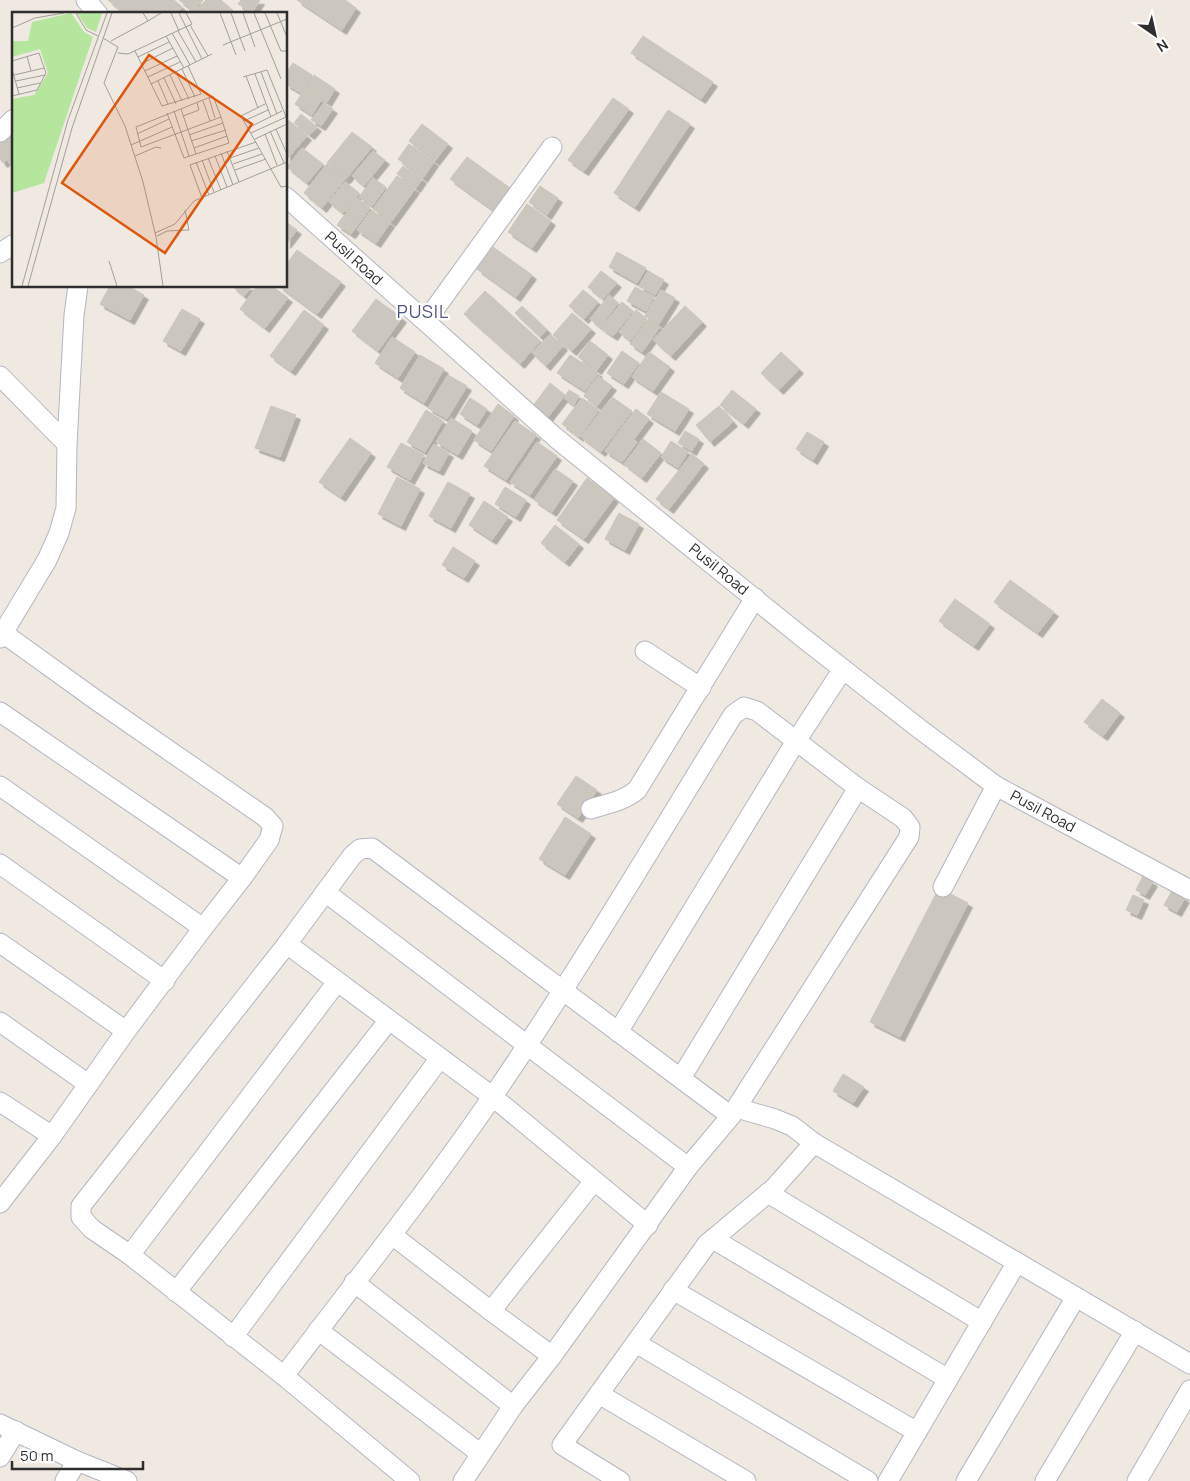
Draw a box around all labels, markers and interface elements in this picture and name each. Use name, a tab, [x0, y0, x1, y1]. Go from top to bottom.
north arrow	[1130, 10, 1180, 60]
inset map	[12, 12, 288, 288]
text: N	[1153, 36, 1172, 57]
street label: Pusil Road	[320, 226, 388, 290]
district label: PUSIL	[397, 299, 449, 323]
street label: Pusil Road	[685, 538, 753, 600]
street label: Pusil Road	[1007, 785, 1079, 837]
scale bar	[12, 1438, 144, 1470]
text: 50 m	[20, 1445, 54, 1466]

